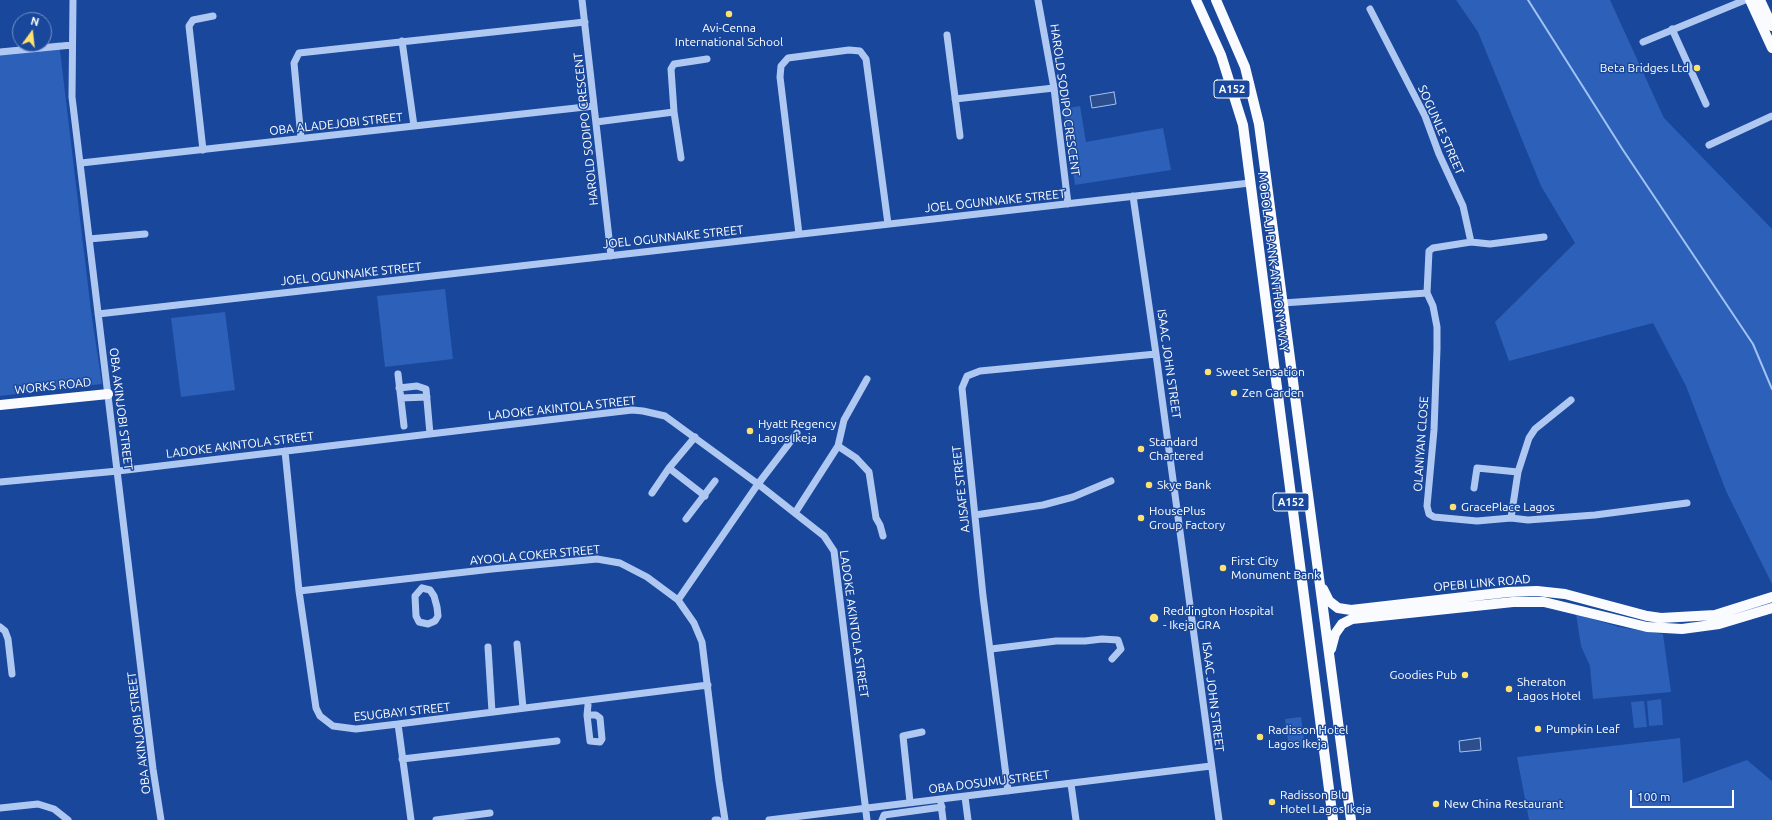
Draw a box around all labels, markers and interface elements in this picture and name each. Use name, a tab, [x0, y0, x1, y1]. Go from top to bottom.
marker: Avi-Cenna International School	[724, 9, 734, 19]
north arrow	[12, 12, 52, 52]
text: N	[29, 15, 40, 28]
place label: Avi-Cenna International School	[675, 21, 783, 49]
street label: HAROLD SODIPO CRESCENT	[1047, 23, 1083, 177]
street label: HAROLD SODIPO CRESCENT	[571, 52, 601, 206]
place label: Beta Bridges Ltd	[1600, 61, 1689, 75]
marker: Beta Bridges Ltd	[1692, 63, 1702, 73]
road number: A152	[1214, 80, 1250, 98]
street label: SOGUNLE STREET	[1415, 83, 1467, 177]
street label: OBA ALADEJOBI STREET	[269, 110, 403, 138]
street label: MOBOLAJI BANK-ANTHONY WAY	[1255, 171, 1291, 353]
street label: JOEL OGUNNAIKE STREET	[924, 186, 1066, 216]
street label: JOEL OGUNNAIKE STREET	[602, 222, 744, 252]
street label: JOEL OGUNNAIKE STREET	[280, 259, 422, 289]
street label: ISAAC JOHN STREET	[1154, 308, 1184, 420]
street label: OBA AKINJOBI STREET	[106, 347, 136, 471]
place label: Sweet Sensation	[1216, 365, 1305, 379]
marker: Sweet Sensation	[1203, 367, 1213, 377]
street label: WORKS ROAD	[14, 375, 92, 397]
place label: Zen Garden	[1242, 386, 1304, 400]
marker: Zen Garden	[1229, 388, 1239, 398]
street label: LADOKE AKINTOLA STREET	[487, 393, 637, 423]
street label: OLANIYAN CLOSE	[1410, 396, 1432, 492]
place label: Hyatt Regency Lagos Ikeja	[758, 417, 836, 445]
marker: Hyatt Regency Lagos Ikeja	[745, 426, 755, 436]
street label: LADOKE AKINTOLA STREET	[165, 429, 315, 461]
place label: Standard Chartered	[1149, 435, 1203, 463]
marker: Standard Chartered	[1136, 444, 1146, 454]
street label: AJISAFE STREET	[949, 445, 973, 533]
place label: Skye Bank	[1157, 478, 1211, 492]
marker: Skye Bank	[1144, 480, 1154, 490]
road number: A152	[1273, 493, 1309, 511]
place label: GracePlace Lagos	[1461, 500, 1555, 514]
marker: GracePlace Lagos	[1448, 502, 1458, 512]
place label: HousePlus Group Factory	[1149, 504, 1225, 532]
marker: HousePlus Group Factory	[1136, 513, 1146, 523]
street label: AYOOLA COKER STREET	[469, 542, 601, 568]
street label: LADOKE AKINTOLA STREET	[837, 549, 871, 699]
place label: First City Monument Bank	[1231, 554, 1320, 582]
marker: First City Monument Bank	[1218, 563, 1228, 573]
street label: OPEBI LINK ROAD	[1433, 572, 1531, 594]
place label: Reddington Hospital - Ikeja GRA	[1163, 604, 1274, 632]
marker: Reddington Hospital - Ikeja GRA	[1148, 612, 1160, 624]
street label: ISAAC JOHN STREET	[1199, 641, 1227, 753]
place label: Goodies Pub	[1389, 668, 1457, 682]
marker: Goodies Pub	[1460, 670, 1470, 680]
street label: OBA AKINJOBI STREET	[124, 671, 154, 795]
place label: Sheraton Lagos Hotel	[1517, 675, 1581, 703]
marker: Sheraton Lagos Hotel	[1504, 684, 1514, 694]
street label: ESUGBAYI STREET	[353, 700, 451, 724]
place label: Pumpkin Leaf	[1546, 722, 1619, 736]
place label: Radisson Hotel Lagos Ikeja	[1268, 723, 1348, 751]
marker: Pumpkin Leaf	[1533, 724, 1543, 734]
marker: Radisson Hotel Lagos Ikeja	[1255, 732, 1265, 742]
street label: OBA DOSUMU STREET	[928, 767, 1050, 797]
scale bar	[1632, 782, 1736, 808]
place label: Radisson Blu Hotel Lagos Ikeja	[1280, 788, 1371, 816]
text: 100 m	[1637, 790, 1670, 803]
marker: Radisson Blu Hotel Lagos Ikeja	[1267, 797, 1277, 807]
place label: New China Restaurant	[1444, 797, 1563, 811]
marker: New China Restaurant	[1431, 799, 1441, 809]

